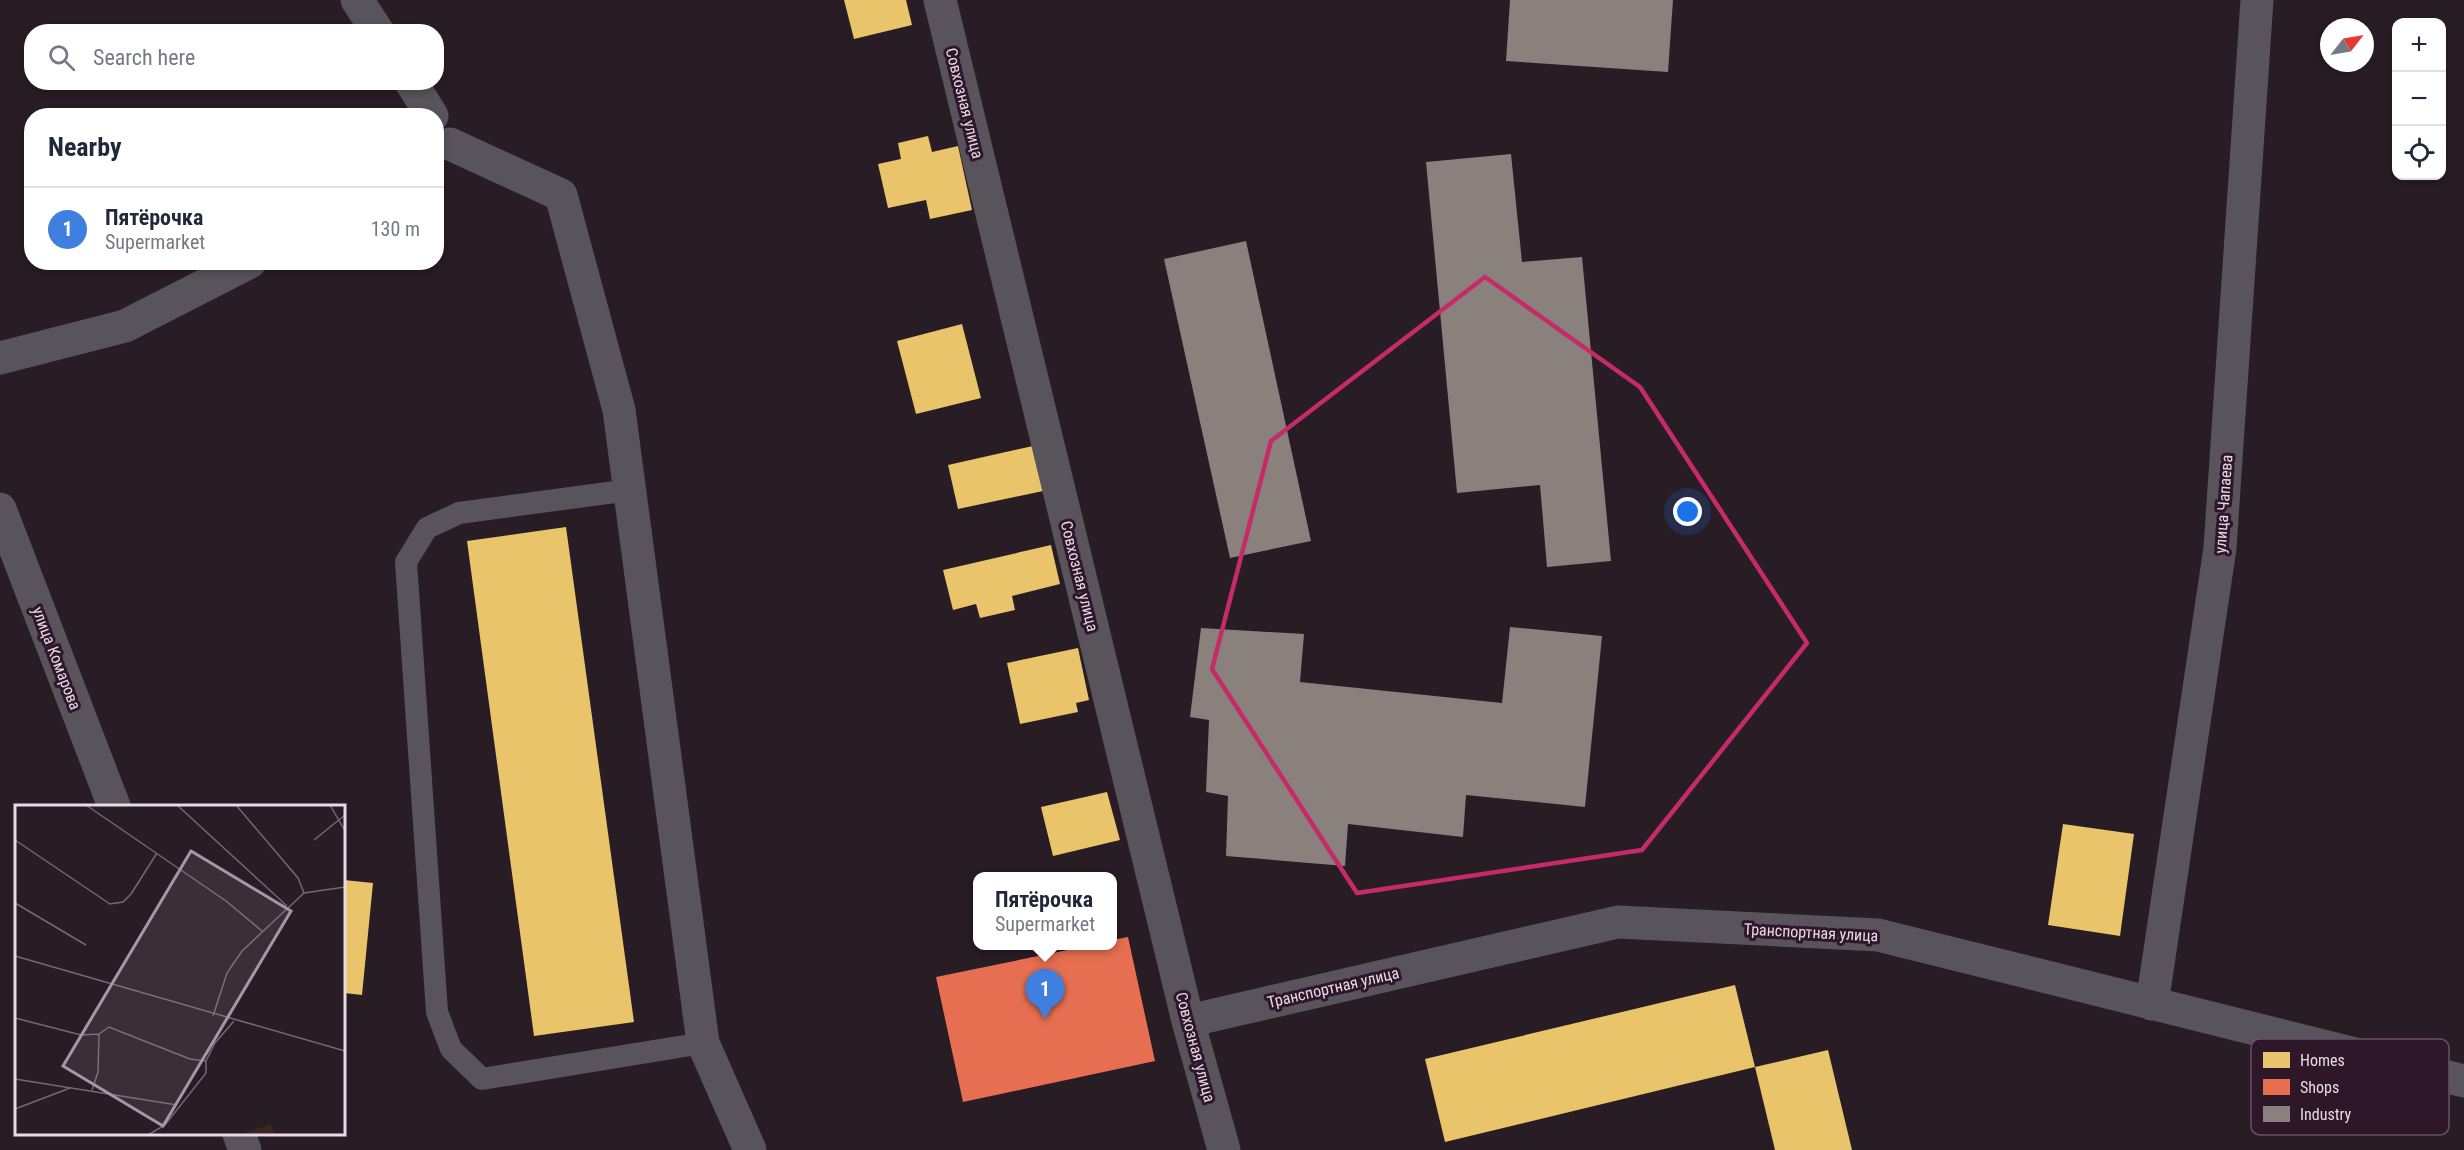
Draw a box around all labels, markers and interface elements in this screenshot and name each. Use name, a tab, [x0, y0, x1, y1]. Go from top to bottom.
north arrow	[2320, 18, 2374, 72]
map controls	[2392, 18, 2446, 180]
button: +	[2392, 18, 2446, 72]
search box	[24, 24, 444, 90]
icon: search	[45, 41, 78, 74]
text: Search here	[93, 45, 195, 70]
street label: Совхозная улица	[942, 46, 987, 160]
button: −	[2392, 72, 2446, 126]
button: locate	[2392, 126, 2446, 180]
text: Nearby	[48, 132, 122, 162]
text: Пятёрочка	[105, 205, 203, 230]
text: 1	[62, 217, 73, 241]
text: 130 m	[371, 217, 420, 241]
text: Supermarket	[105, 230, 205, 254]
street label: улица Чапаева	[2211, 454, 2236, 554]
your location	[1673, 497, 1702, 526]
street label: Совхозная улица	[1057, 519, 1102, 633]
street label: улица Комарова	[28, 604, 85, 712]
inset map	[15, 805, 345, 1135]
popup	[973, 872, 1117, 950]
text: Пятёрочка	[995, 887, 1093, 912]
text: Supermarket	[995, 912, 1095, 936]
street label: Транспортная улица	[1743, 919, 1879, 946]
street label: Транспортная улица	[1265, 963, 1401, 1012]
pin: 1	[1026, 970, 1064, 1019]
street label: Совхозная улица	[1172, 990, 1219, 1104]
legend	[2251, 1039, 2449, 1135]
text: Homes	[2300, 1051, 2345, 1070]
text: Shops	[2300, 1078, 2339, 1097]
text: Industry	[2300, 1105, 2351, 1124]

